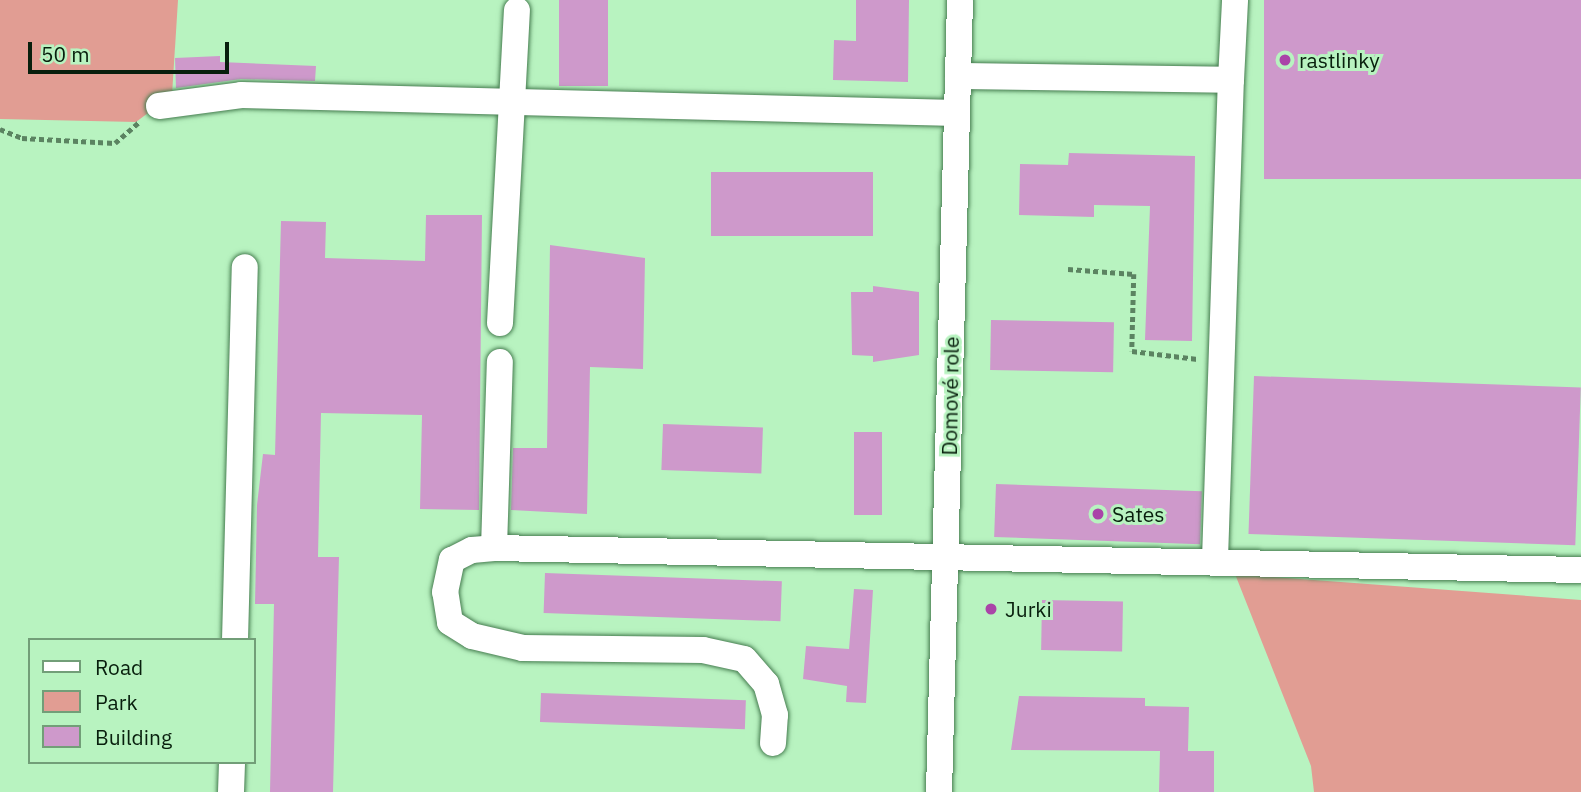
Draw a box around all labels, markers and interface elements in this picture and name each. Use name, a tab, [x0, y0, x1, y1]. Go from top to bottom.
scale bar	[32, 28, 233, 72]
text: 50 m	[41, 40, 90, 68]
place label: rastlinky	[1299, 47, 1380, 73]
marker: rastlinky	[1277, 52, 1293, 68]
street label: Domové role	[936, 336, 964, 456]
place label: Sates	[1112, 501, 1164, 527]
marker: Sates	[1090, 506, 1106, 522]
place label: Jurki	[1005, 596, 1052, 622]
marker: Jurki	[983, 601, 999, 617]
legend	[28, 638, 256, 764]
text: Road	[95, 653, 143, 681]
text: Park	[95, 688, 138, 716]
text: Building	[95, 723, 172, 751]

